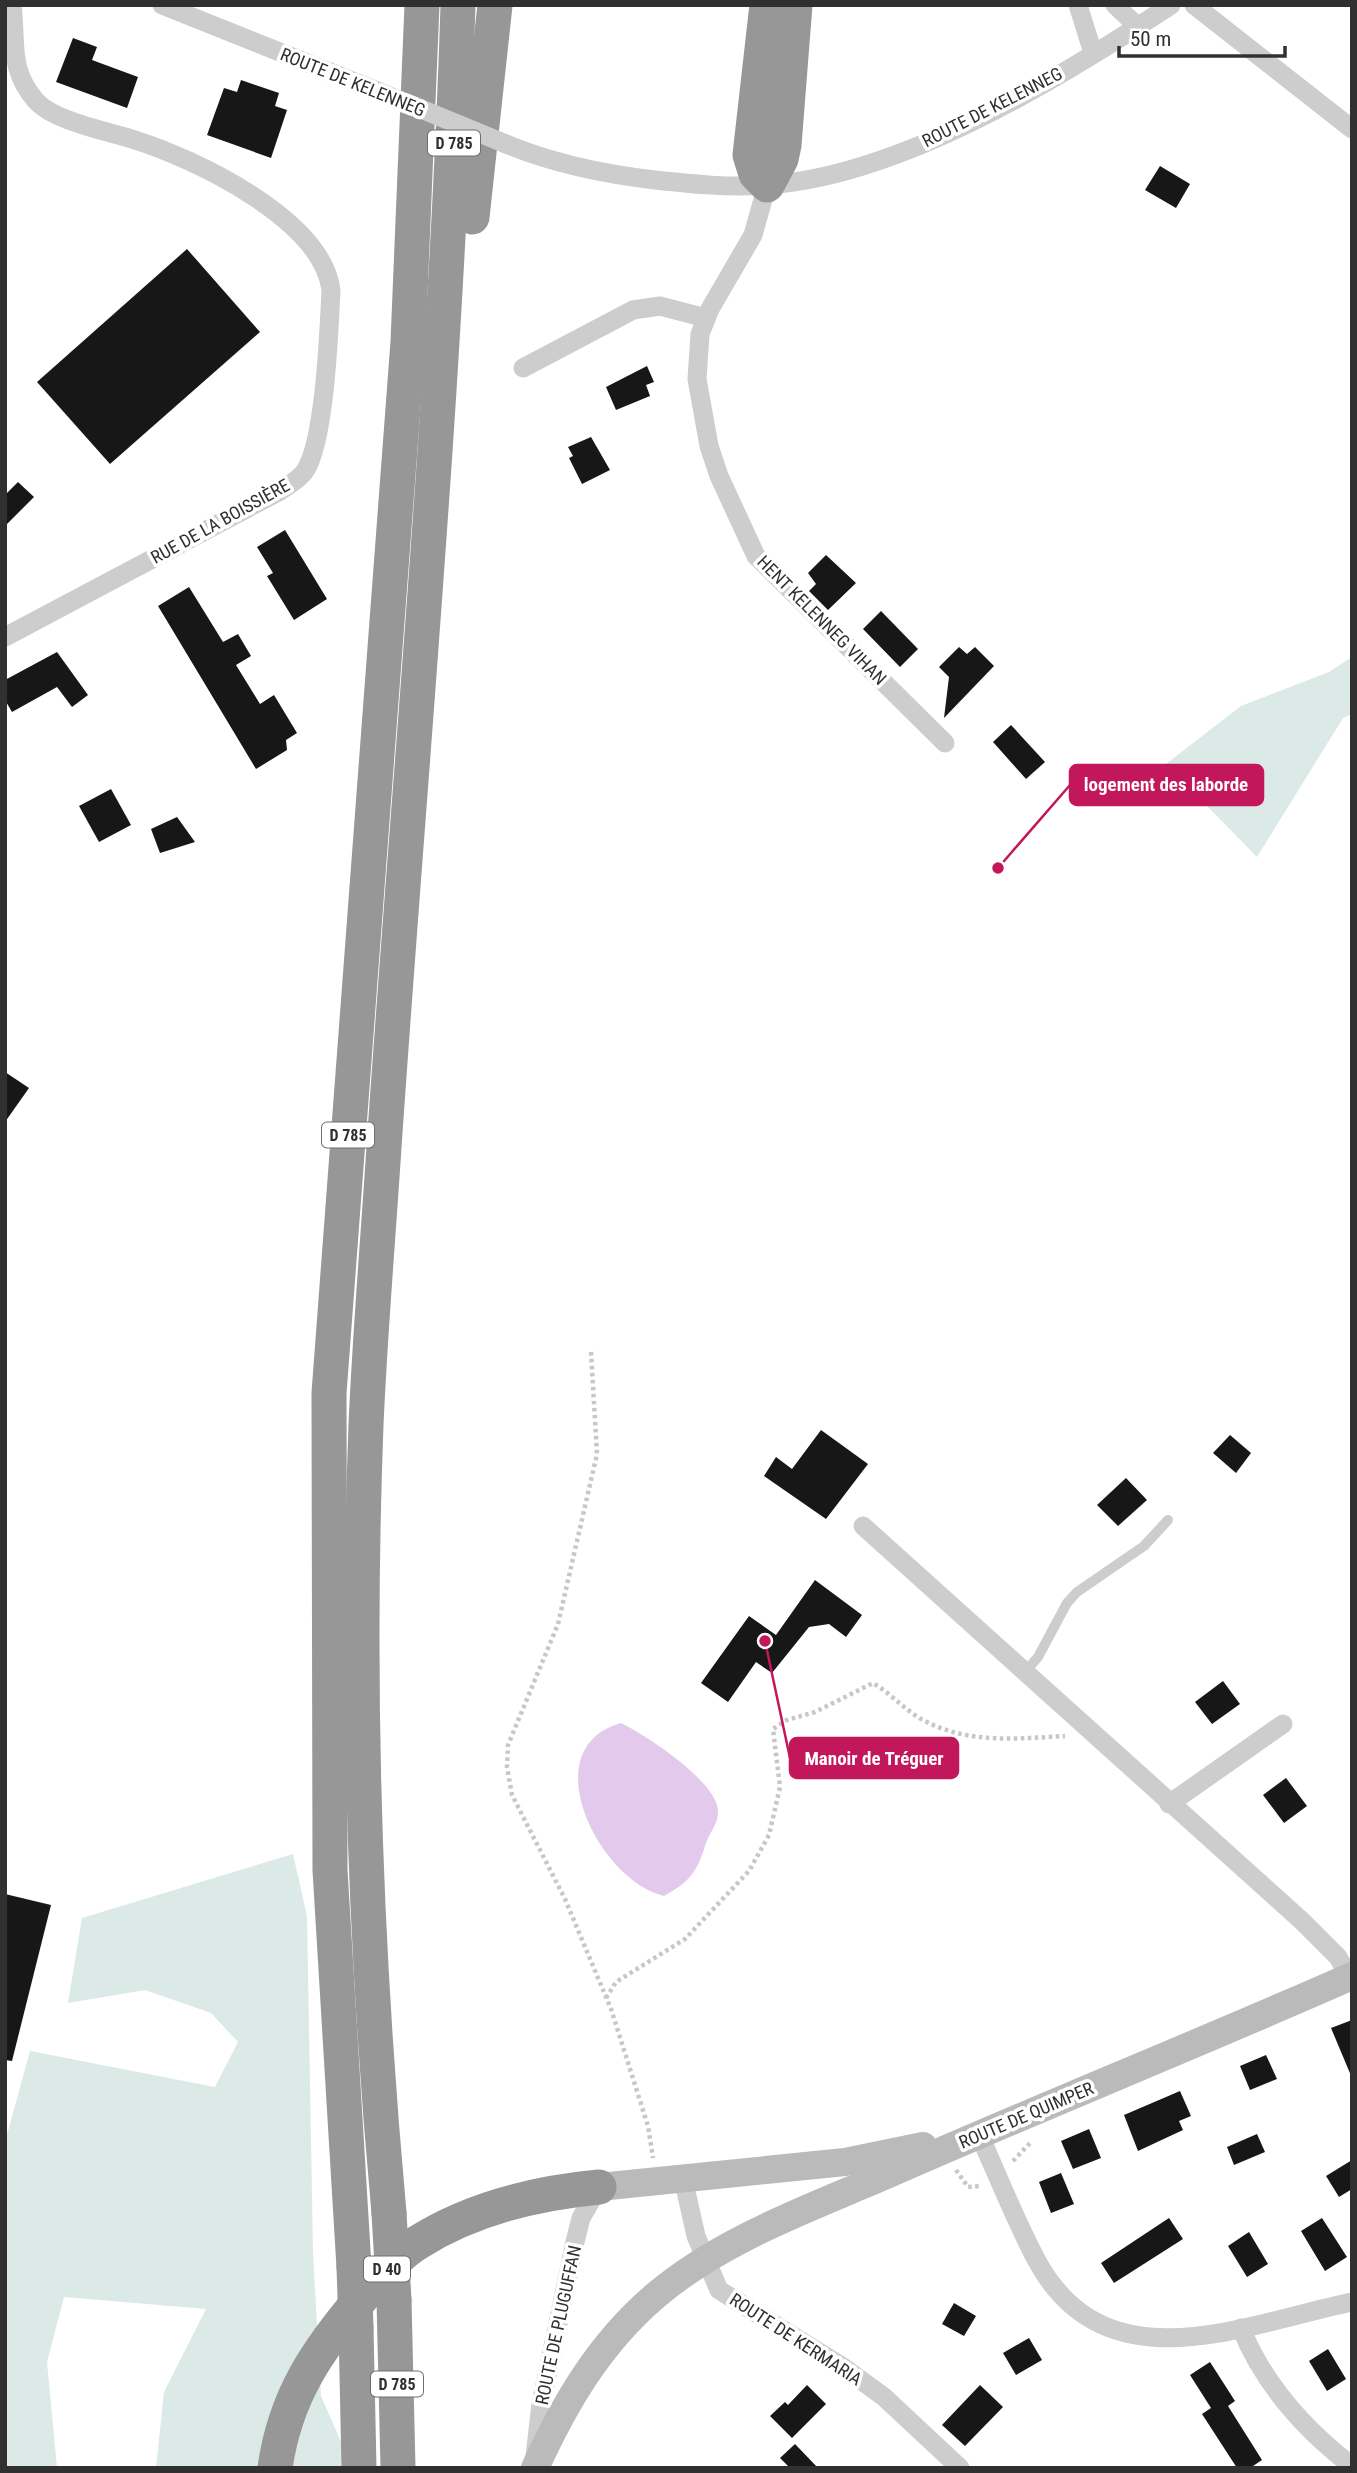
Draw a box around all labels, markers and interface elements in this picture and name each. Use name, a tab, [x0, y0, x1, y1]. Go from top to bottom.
scale bar	[1119, 14, 1285, 58]
text: 50 m	[1130, 27, 1171, 51]
street label: ROUTE DE KELENNEG	[277, 43, 429, 121]
street label: ROUTE DE KELENNEG	[918, 63, 1066, 151]
road number: D 785	[428, 130, 480, 155]
street label: RUE DE LA BOISSIÈRE	[147, 474, 293, 568]
street label: HENT KELENNEG VIHAN	[753, 551, 891, 689]
callout: logement des laborde	[1070, 765, 1263, 805]
text: logement des laborde	[1084, 773, 1248, 796]
road number: D 785	[322, 1122, 374, 1148]
callout: Manoir de Tréguer	[790, 1738, 958, 1778]
text: Manoir de Tréguer	[804, 1747, 944, 1770]
street label: ROUTE DE QUIMPER	[956, 2077, 1097, 2153]
street label: ROUTE DE PLUGUFFAN	[531, 2243, 585, 2407]
road number: D 40	[364, 2256, 410, 2282]
street label: ROUTE DE KERMARIA	[726, 2288, 867, 2390]
road number: D 785	[371, 2372, 423, 2396]

